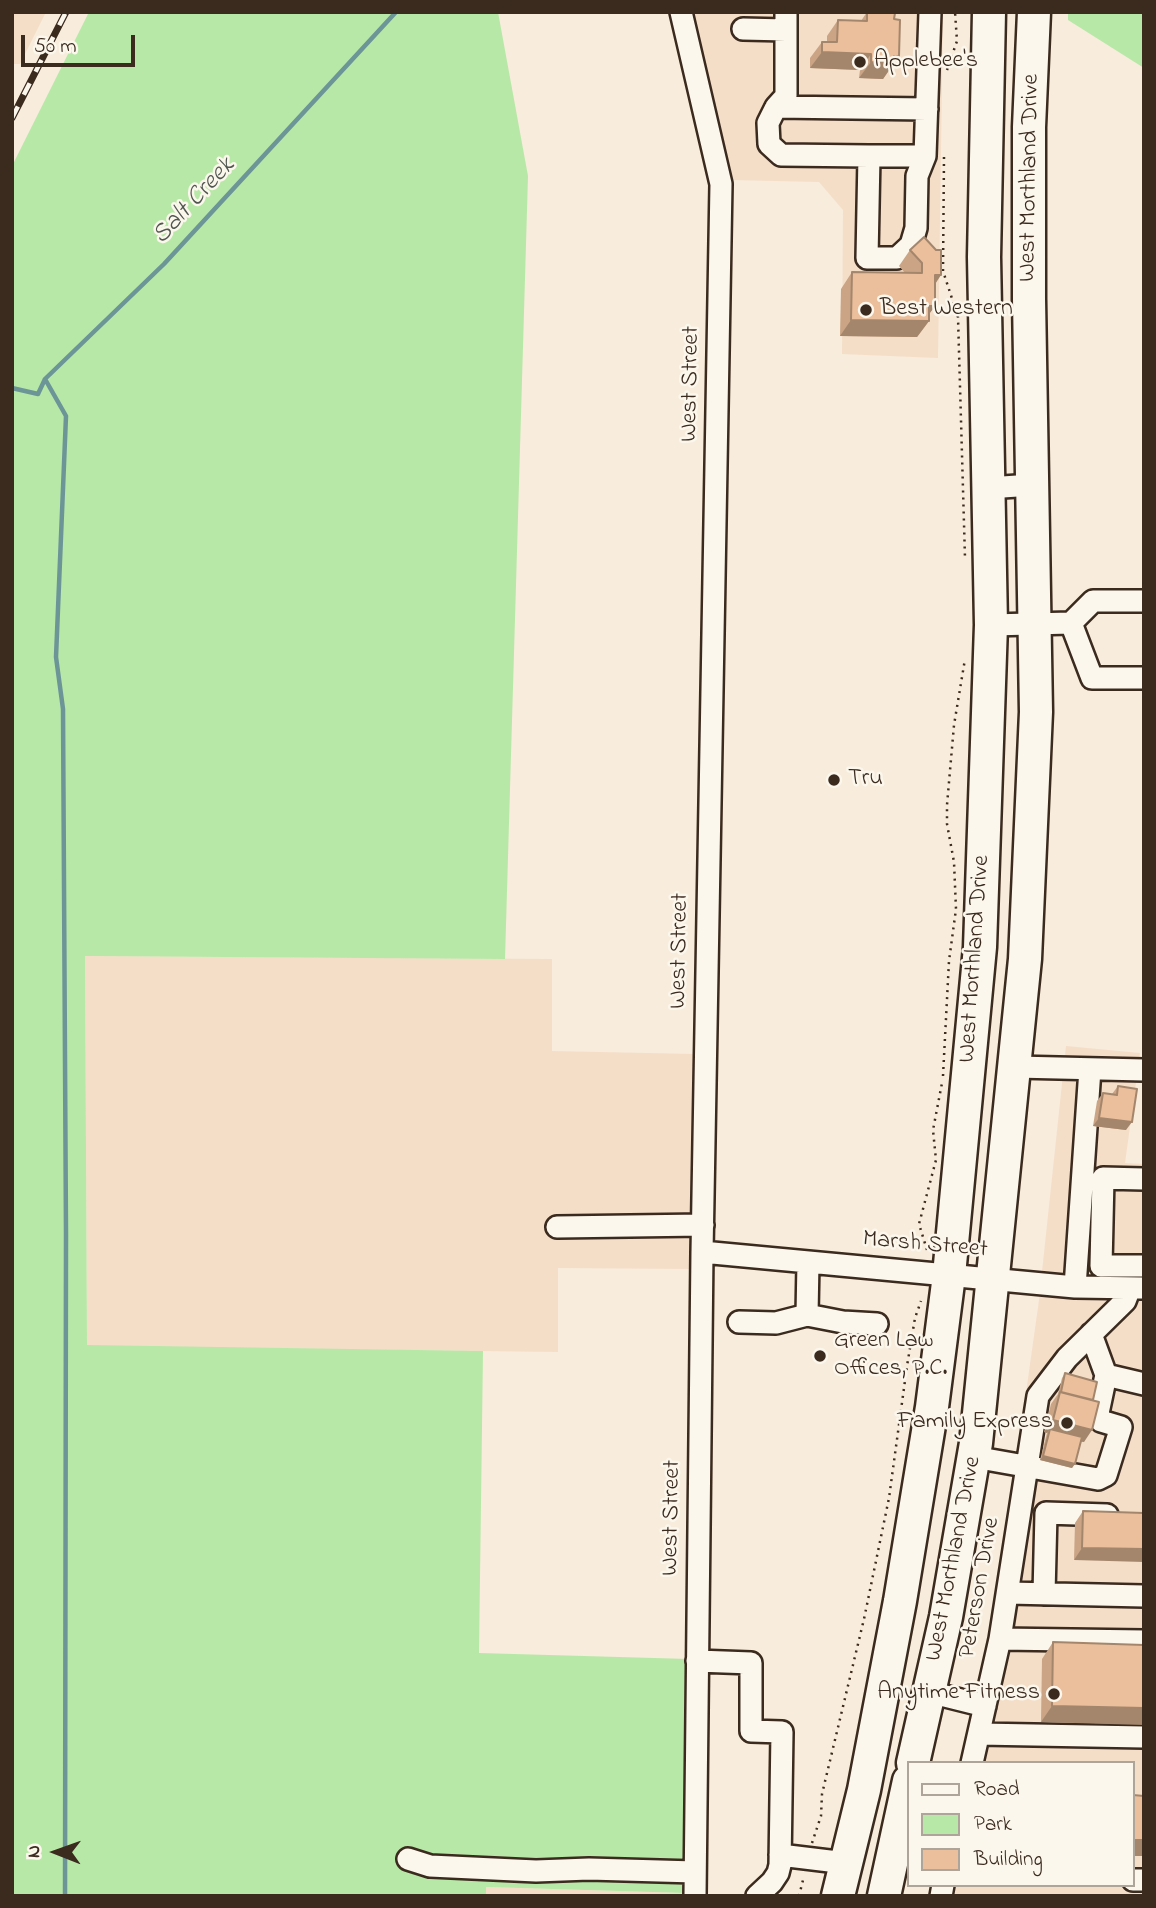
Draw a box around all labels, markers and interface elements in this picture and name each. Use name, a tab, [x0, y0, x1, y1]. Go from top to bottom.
scale bar	[24, 21, 138, 65]
text: 50 m	[34, 32, 77, 62]
place label: Applebee's	[874, 48, 978, 76]
marker: Applebee's	[852, 54, 868, 70]
street label: West Morthland Drive	[1015, 74, 1047, 282]
water label: Salt Creek	[147, 152, 243, 252]
place label: Best Western	[880, 296, 1013, 324]
marker: Best Western	[858, 302, 874, 318]
street label: West Street	[677, 326, 707, 442]
place label: Tru	[848, 766, 883, 794]
marker: Tru	[826, 772, 842, 788]
street label: West Morthland Drive	[954, 854, 998, 1064]
street label: West Street	[666, 893, 696, 1009]
street label: Marsh Street	[861, 1226, 989, 1266]
place label: Green Law Offices, P.C.	[834, 1328, 947, 1384]
marker: Green Law Offices, P.C.	[812, 1348, 828, 1364]
place label: Family Express	[897, 1409, 1053, 1437]
marker: Family Express	[1059, 1415, 1075, 1431]
street label: West Morthland Drive	[921, 1454, 989, 1664]
street label: West Street	[658, 1460, 688, 1576]
street label: Peterson Drive	[954, 1516, 1008, 1660]
place label: Anytime Fitness	[877, 1680, 1040, 1708]
marker: Anytime Fitness	[1046, 1686, 1062, 1702]
legend	[908, 1761, 1135, 1887]
text: Road	[974, 1775, 1020, 1805]
text: Park	[974, 1810, 1012, 1840]
north arrow	[21, 1817, 91, 1887]
text: N	[21, 1845, 48, 1858]
text: Building	[974, 1845, 1043, 1875]

